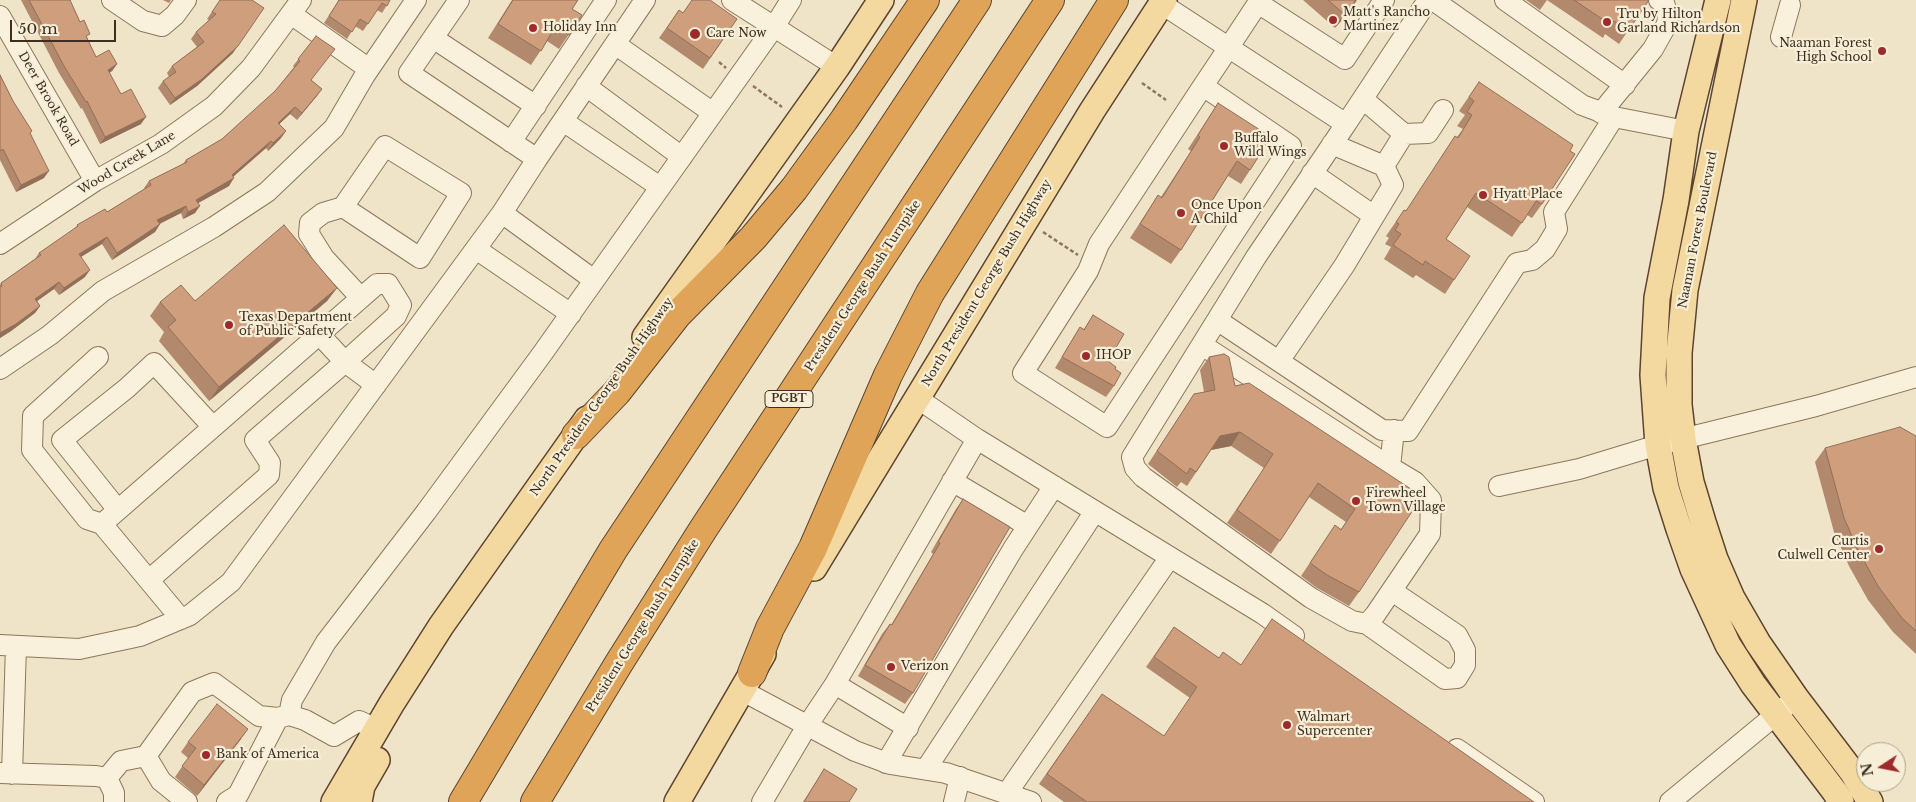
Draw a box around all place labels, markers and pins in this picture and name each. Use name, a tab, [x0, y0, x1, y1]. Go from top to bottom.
place label: Matt's Rancho Martinez	[1343, 6, 1430, 34]
place label: Tru by Hilton Garland Richardson	[1617, 8, 1740, 36]
marker: Matt's Rancho Martinez	[1327, 14, 1339, 26]
marker: Tru by Hilton Garland Richardson	[1601, 16, 1613, 28]
place label: Holiday Inn	[543, 21, 617, 35]
marker: Holiday Inn	[527, 22, 539, 34]
marker: Care Now	[688, 27, 702, 41]
place label: Care Now	[706, 27, 766, 41]
place label: Naaman Forest High School	[1779, 37, 1872, 65]
marker: Naaman Forest High School	[1876, 45, 1888, 57]
place label: Buffalo Wild Wings	[1234, 132, 1307, 160]
marker: Buffalo Wild Wings	[1218, 140, 1230, 152]
place label: Hyatt Place	[1493, 188, 1563, 202]
marker: Hyatt Place	[1477, 189, 1489, 201]
place label: Once Upon A Child	[1191, 199, 1262, 227]
marker: Once Upon A Child	[1175, 207, 1187, 219]
place label: Texas Department of Public Safety	[239, 311, 352, 339]
marker: Texas Department of Public Safety	[223, 319, 235, 331]
place label: IHOP	[1096, 349, 1131, 363]
marker: IHOP	[1080, 350, 1092, 362]
place label: Firewheel Town Village	[1366, 487, 1446, 515]
marker: Firewheel Town Village	[1350, 495, 1362, 507]
place label: Curtis Culwell Center	[1777, 535, 1869, 563]
marker: Curtis Culwell Center	[1873, 543, 1885, 555]
place label: Verizon	[901, 660, 949, 674]
marker: Verizon	[885, 661, 897, 673]
place label: Walmart Supercenter	[1297, 711, 1372, 739]
marker: Walmart Supercenter	[1281, 719, 1293, 731]
place label: Bank of America	[216, 748, 319, 762]
marker: Bank of America	[200, 749, 212, 761]

